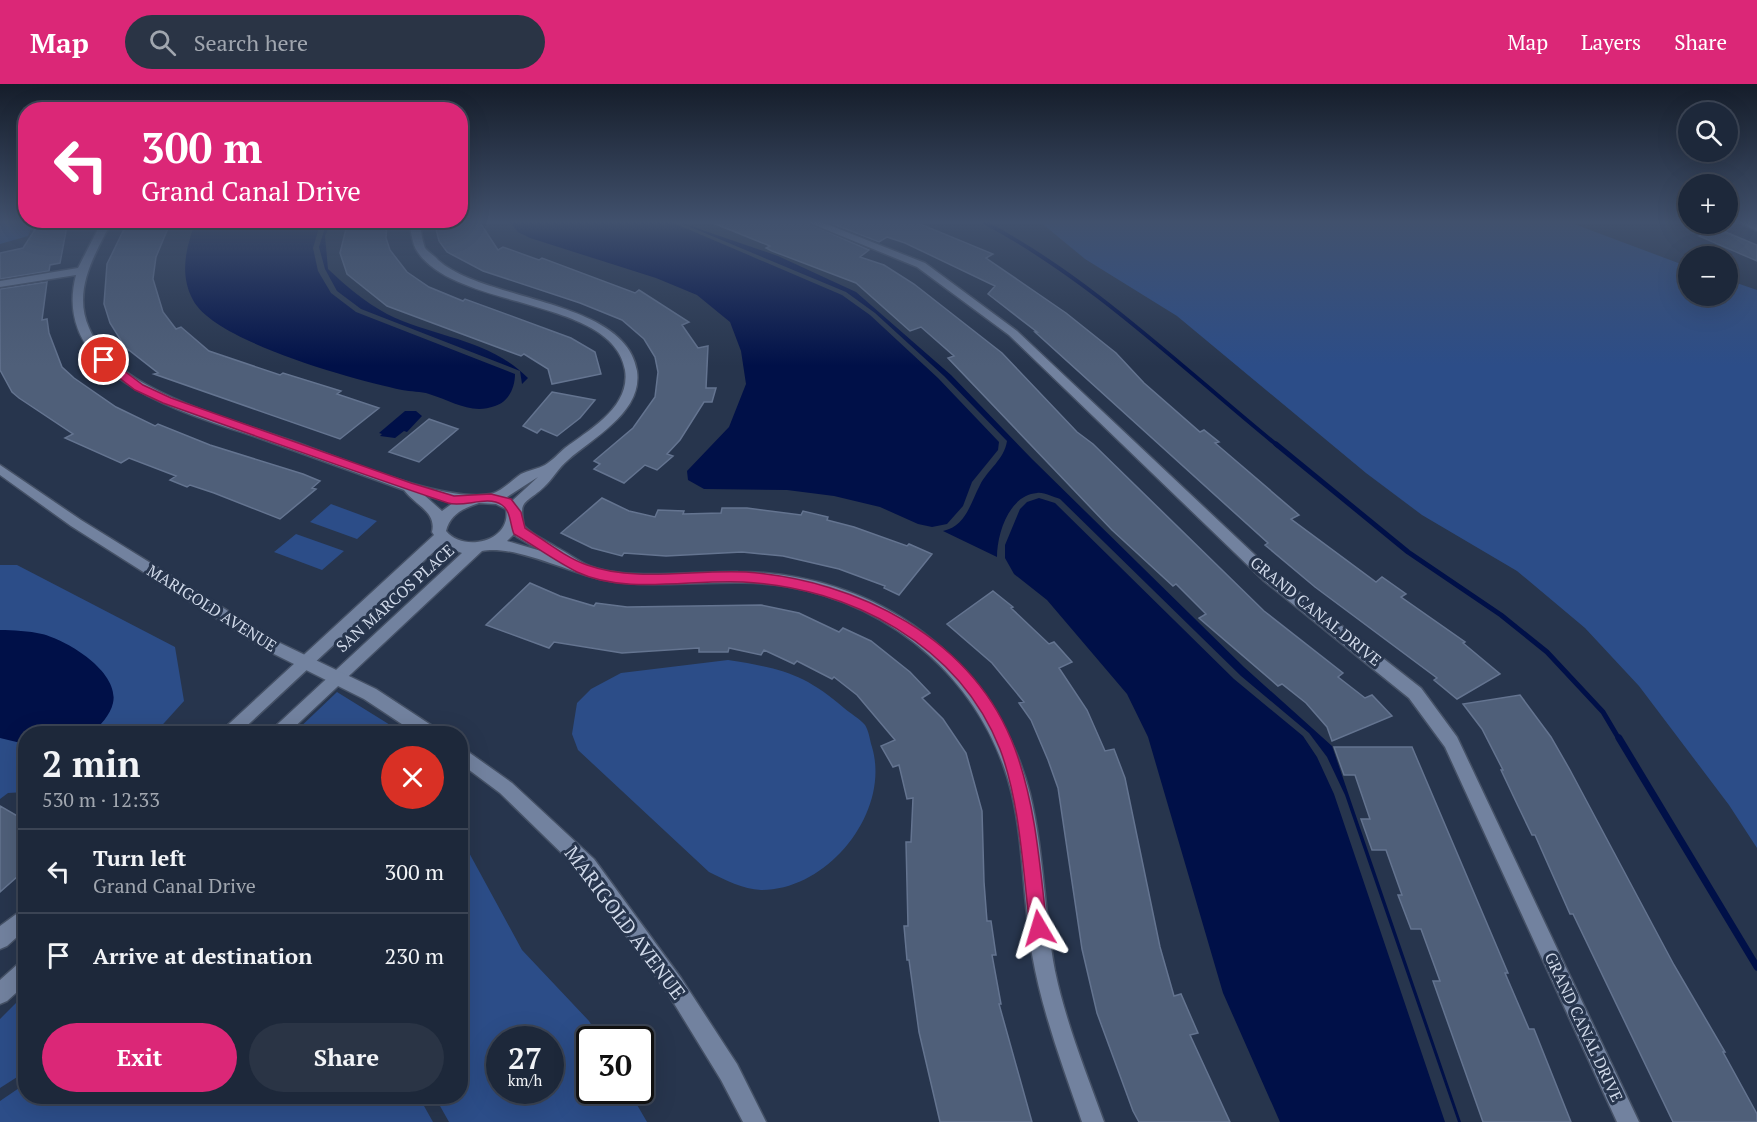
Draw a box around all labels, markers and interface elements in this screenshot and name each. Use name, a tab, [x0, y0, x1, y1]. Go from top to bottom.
search box	[125, 15, 545, 69]
text: Map	[30, 24, 89, 61]
icon: search	[146, 26, 179, 59]
text: Search here	[194, 28, 308, 57]
text: Map	[1507, 28, 1548, 56]
text: Layers	[1581, 28, 1641, 56]
text: Share	[1674, 28, 1727, 56]
map controls	[1678, 102, 1738, 306]
button: search	[1678, 102, 1738, 162]
text: 300 m	[141, 119, 262, 175]
icon: left	[42, 126, 120, 204]
text: Grand Canal Drive	[141, 173, 361, 209]
button: +	[1678, 174, 1738, 234]
button: −	[1678, 246, 1738, 306]
pin	[78, 334, 129, 385]
icon: arrive	[87, 343, 120, 376]
street label: SAN MARCOS PLACE	[331, 539, 459, 657]
street label: GRAND CANAL DRIVE	[1246, 551, 1386, 671]
street label: MARIGOLD AVENUE	[143, 559, 281, 657]
text: 2 min	[42, 740, 140, 787]
button: close	[381, 746, 444, 809]
text: 530 m · 12:33	[42, 786, 160, 813]
street label: MARIGOLD AVENUE	[559, 840, 692, 1005]
text: Turn left	[93, 843, 186, 872]
icon: left	[42, 855, 75, 888]
text: 300 m	[384, 857, 444, 886]
text: Grand Canal Drive	[93, 872, 256, 899]
position arrow	[1007, 896, 1071, 960]
icon: arrive	[42, 939, 75, 972]
text: Arrive at destination	[93, 941, 312, 970]
text: 230 m	[384, 941, 444, 970]
street label: GRAND CANAL DRIVE	[1540, 949, 1628, 1105]
button: Exit	[42, 1023, 237, 1092]
button: Share	[249, 1023, 444, 1092]
speed limit sign: 30	[576, 1026, 654, 1104]
text: 27	[508, 1038, 542, 1078]
text: km/h	[508, 1070, 542, 1090]

